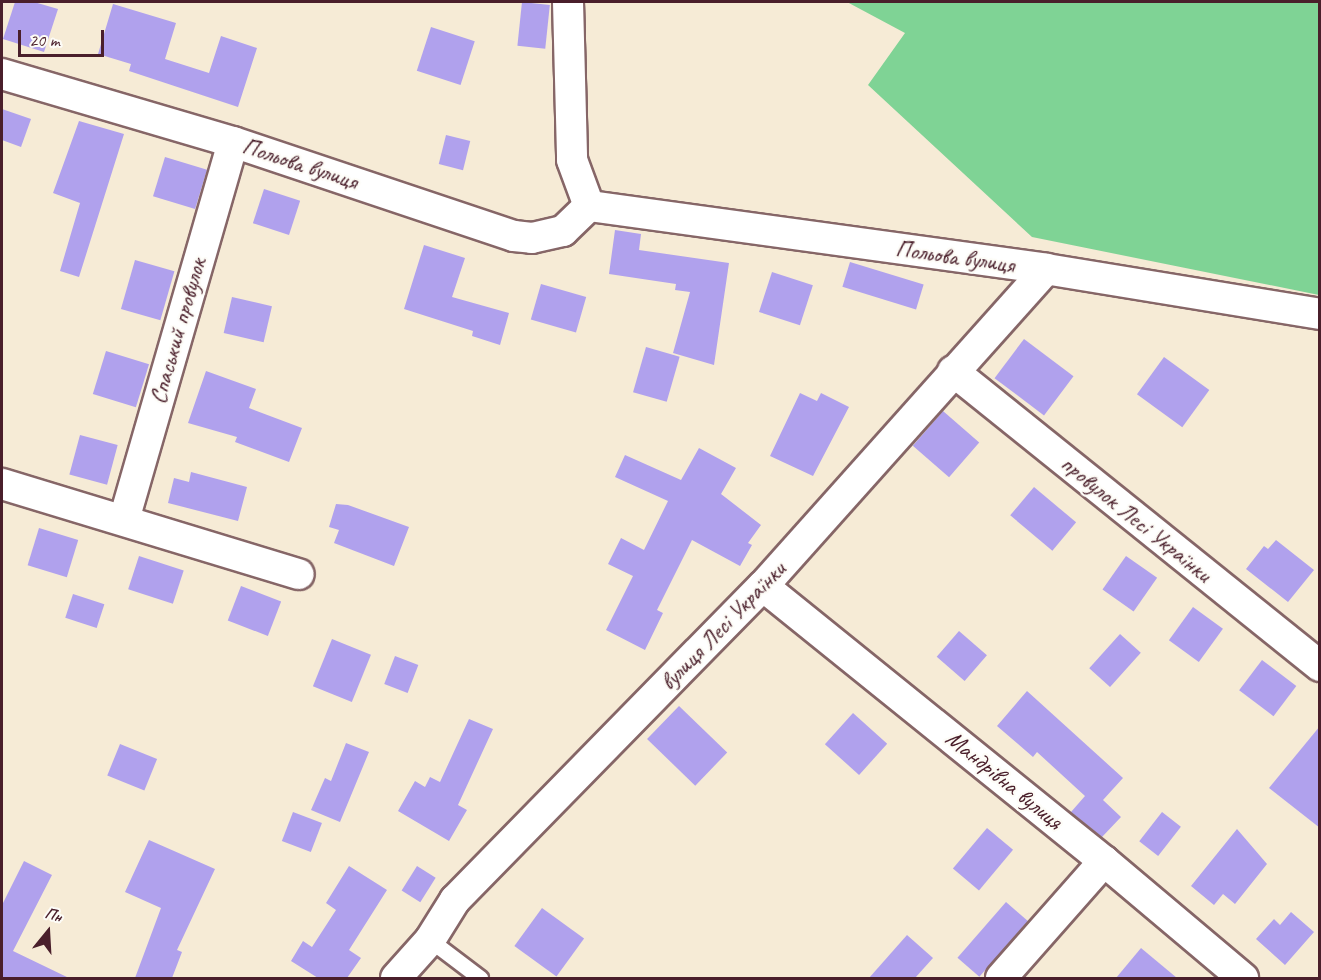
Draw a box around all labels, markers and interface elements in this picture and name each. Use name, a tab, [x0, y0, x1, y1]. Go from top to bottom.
scale bar	[21, 18, 106, 56]
text: 20 m	[29, 29, 60, 51]
street label: Польова вулиця	[239, 132, 361, 196]
street label: Польова вулиця	[894, 234, 1016, 280]
street label: Спаський провулок	[143, 255, 213, 407]
street label: провулок Лесі Українки	[1055, 449, 1217, 589]
street label: вулиця Лесі Українки	[654, 555, 792, 697]
street label: Мандрівна вулиця	[939, 724, 1069, 836]
north arrow	[18, 902, 78, 962]
text: Пн	[43, 903, 65, 927]

